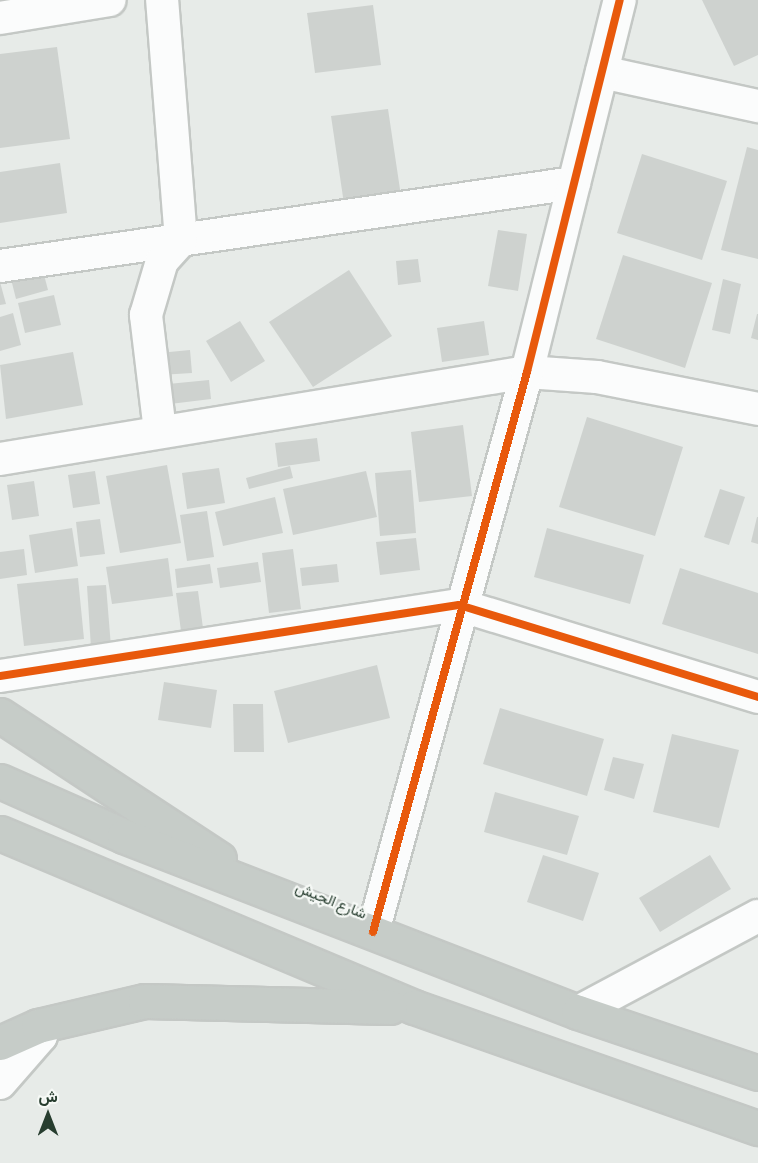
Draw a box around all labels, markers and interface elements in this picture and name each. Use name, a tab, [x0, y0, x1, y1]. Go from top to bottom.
street label: شارع الجيش	[293, 879, 369, 923]
north arrow	[18, 1085, 78, 1145]
text: ش	[38, 1086, 58, 1108]

